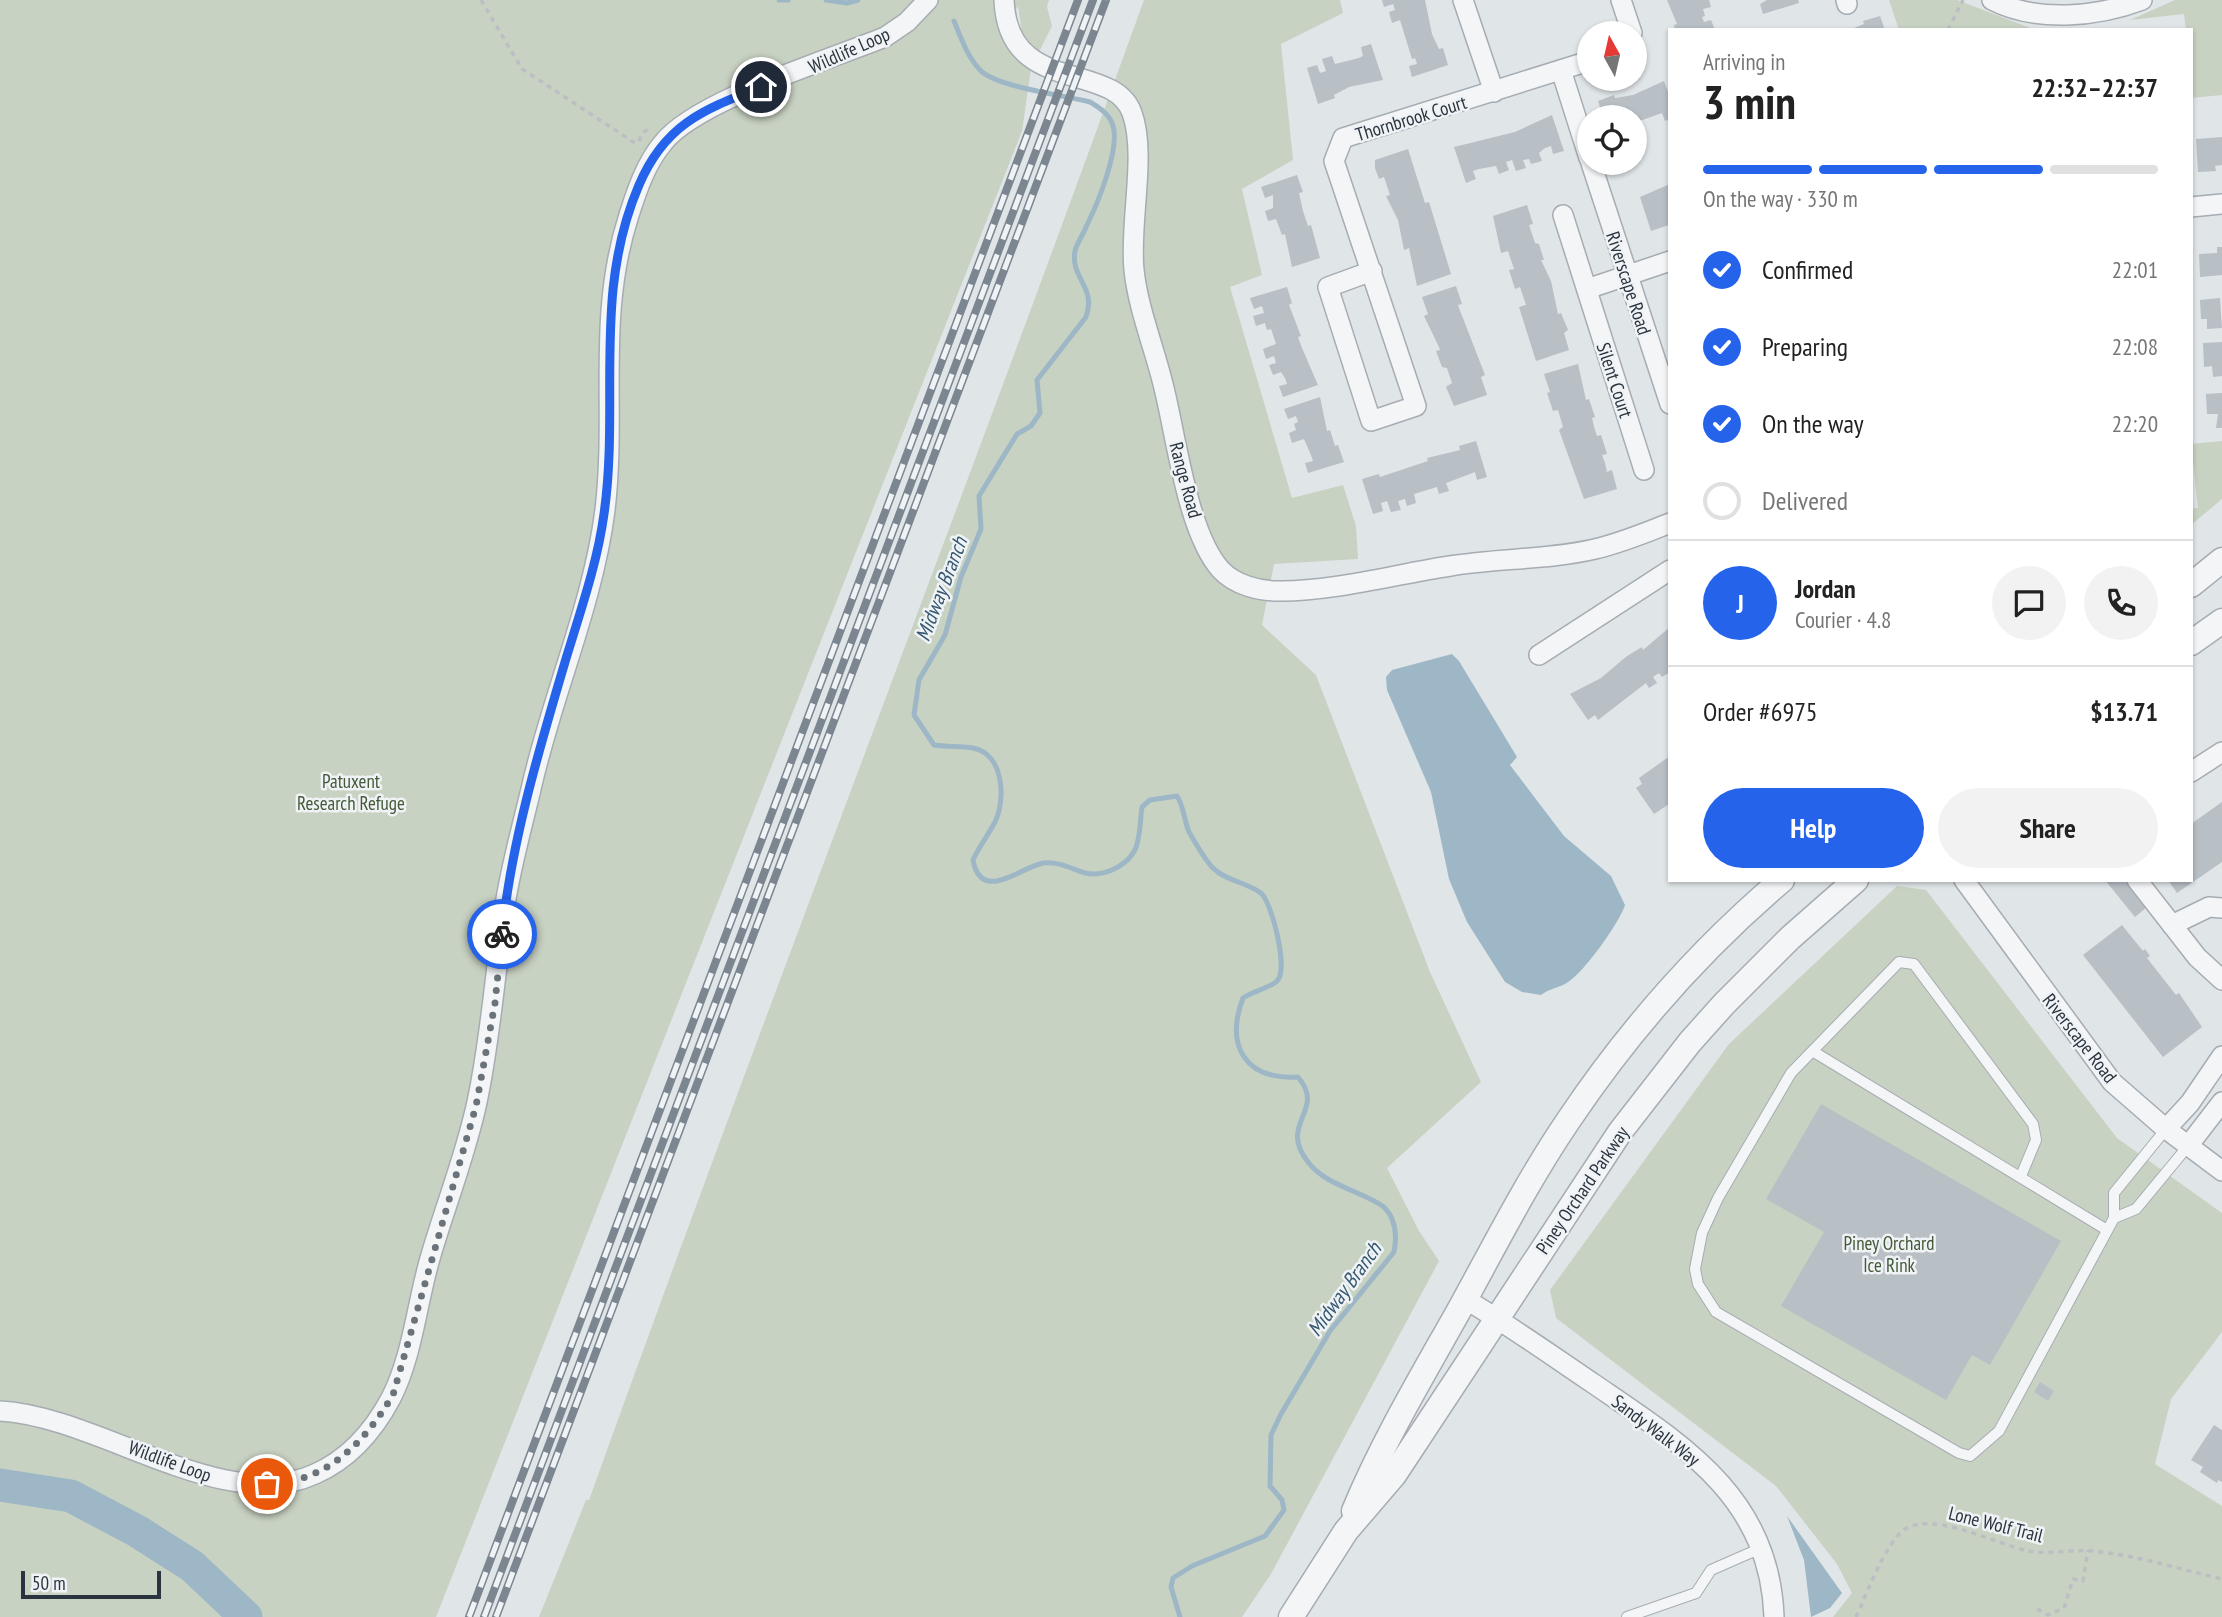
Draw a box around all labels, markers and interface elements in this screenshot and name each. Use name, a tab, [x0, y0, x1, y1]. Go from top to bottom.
street label: Wildlife Loop	[805, 21, 893, 79]
north arrow	[1577, 21, 1647, 91]
map controls	[1577, 21, 1647, 175]
text: Arriving in	[1703, 47, 1785, 76]
pin	[731, 57, 791, 117]
icon: home	[742, 68, 780, 106]
text: 22:32–22:37	[2031, 71, 2158, 104]
text: 3 min	[1703, 72, 1796, 132]
street label: Thornbrook Court	[1353, 89, 1470, 146]
button: locate	[1577, 105, 1647, 175]
text: On the way · 330 m	[1703, 184, 1858, 213]
street label: Riverscape Road	[1601, 228, 1657, 338]
icon: check	[1703, 251, 1741, 289]
text: Confirmed	[1762, 253, 1853, 286]
text: 22:01	[2112, 255, 2158, 284]
icon: check	[1703, 328, 1741, 366]
text: Preparing	[1762, 330, 1848, 363]
text: 22:08	[2112, 332, 2158, 361]
street label: Silent Court	[1592, 339, 1639, 421]
icon: check	[1703, 405, 1741, 443]
text: On the way	[1762, 407, 1864, 440]
text: 22:20	[2112, 409, 2158, 438]
street label: Range Road	[1164, 439, 1208, 521]
text: Delivered	[1762, 484, 1848, 517]
water label: Midway Branch	[909, 531, 974, 645]
button: chat	[1992, 566, 2066, 640]
button: phone	[2084, 566, 2158, 640]
text: Jordan	[1795, 572, 1856, 605]
text: J	[1736, 587, 1744, 620]
text: Courier · 4.8	[1795, 605, 1891, 634]
text: Order #6975	[1703, 695, 1818, 728]
text: $13.71	[2090, 695, 2158, 728]
park label: Patuxent Research Refuge	[297, 769, 405, 815]
button: Help	[1703, 788, 1924, 868]
button: Share	[1938, 788, 2158, 868]
courier	[467, 899, 537, 969]
icon: bike	[483, 915, 521, 953]
street label: Riverscape Road	[2038, 988, 2122, 1088]
street label: Piney Orchard Parkway	[1530, 1121, 1634, 1259]
park label: Piney Orchard Ice Rink	[1844, 1231, 1934, 1277]
water label: Midway Branch	[1301, 1235, 1388, 1341]
street label: Sandy Walk Way	[1607, 1389, 1706, 1471]
street label: Wildlife Loop	[125, 1435, 215, 1487]
pin	[237, 1454, 297, 1514]
icon: bag	[248, 1465, 286, 1503]
street label: Lone Wolf Trail	[1946, 1501, 2046, 1547]
scale bar	[21, 1568, 161, 1600]
text: 50 m	[32, 1571, 66, 1595]

